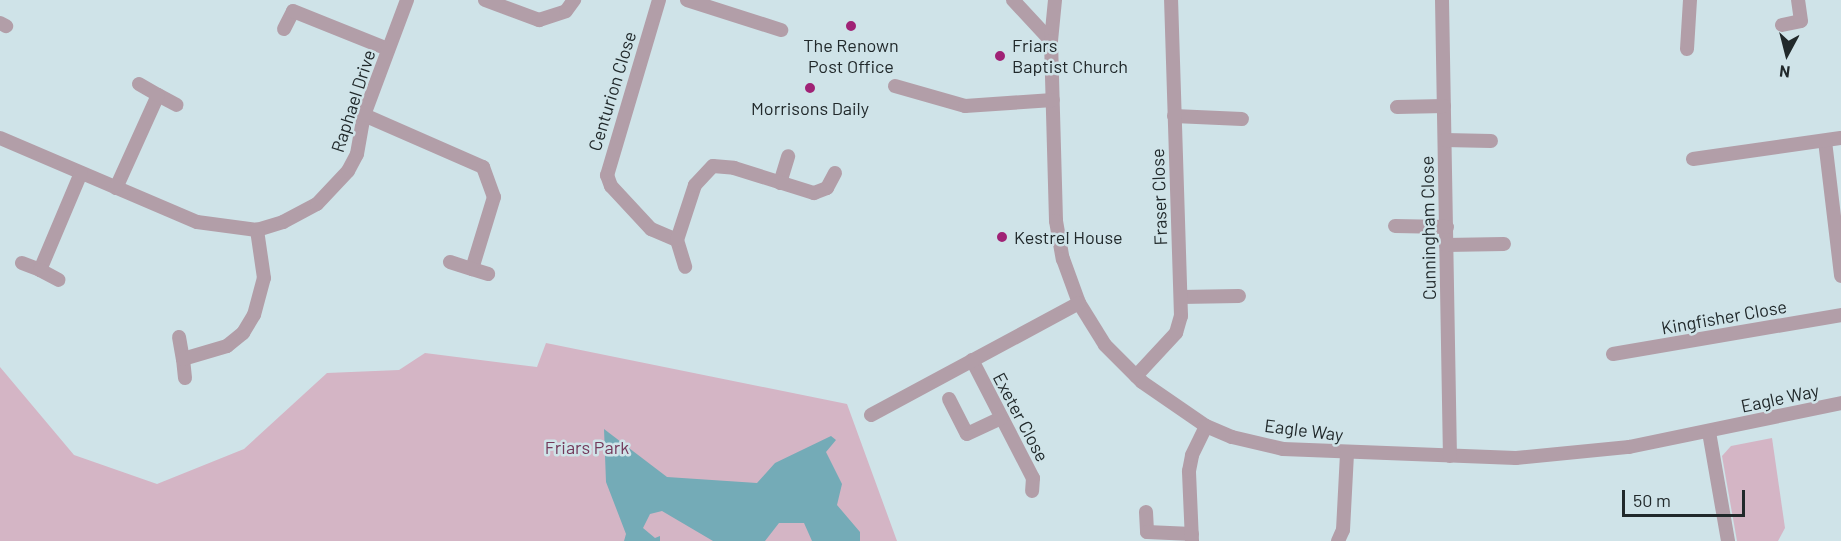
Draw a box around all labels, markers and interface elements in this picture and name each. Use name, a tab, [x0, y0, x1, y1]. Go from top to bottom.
marker: The Renown Post Office	[844, 19, 858, 33]
north arrow	[1757, 24, 1817, 84]
street label: Centurion Close	[584, 29, 640, 153]
place label: The Renown Post Office	[803, 35, 899, 78]
place label: Friars Baptist Church	[1012, 35, 1128, 78]
street label: Raphael Drive	[326, 47, 380, 155]
marker: Friars Baptist Church	[993, 49, 1007, 63]
text: N	[1778, 62, 1791, 82]
marker: Morrisons Daily	[803, 81, 817, 95]
place label: Morrisons Daily	[751, 97, 869, 119]
street label: Fraser Close	[1147, 148, 1171, 246]
street label: Cunningham Close	[1416, 156, 1440, 300]
place label: Kestrel House	[1014, 226, 1123, 248]
marker: Kestrel House	[995, 230, 1009, 244]
street label: Kingfisher Close	[1660, 295, 1788, 339]
street label: Exeter Close	[989, 369, 1053, 465]
street label: Eagle Way	[1739, 379, 1821, 417]
street label: Eagle Way	[1263, 414, 1345, 446]
park label: Friars Park	[545, 436, 629, 458]
scale bar	[1625, 478, 1748, 516]
text: 50 m	[1633, 489, 1671, 511]

